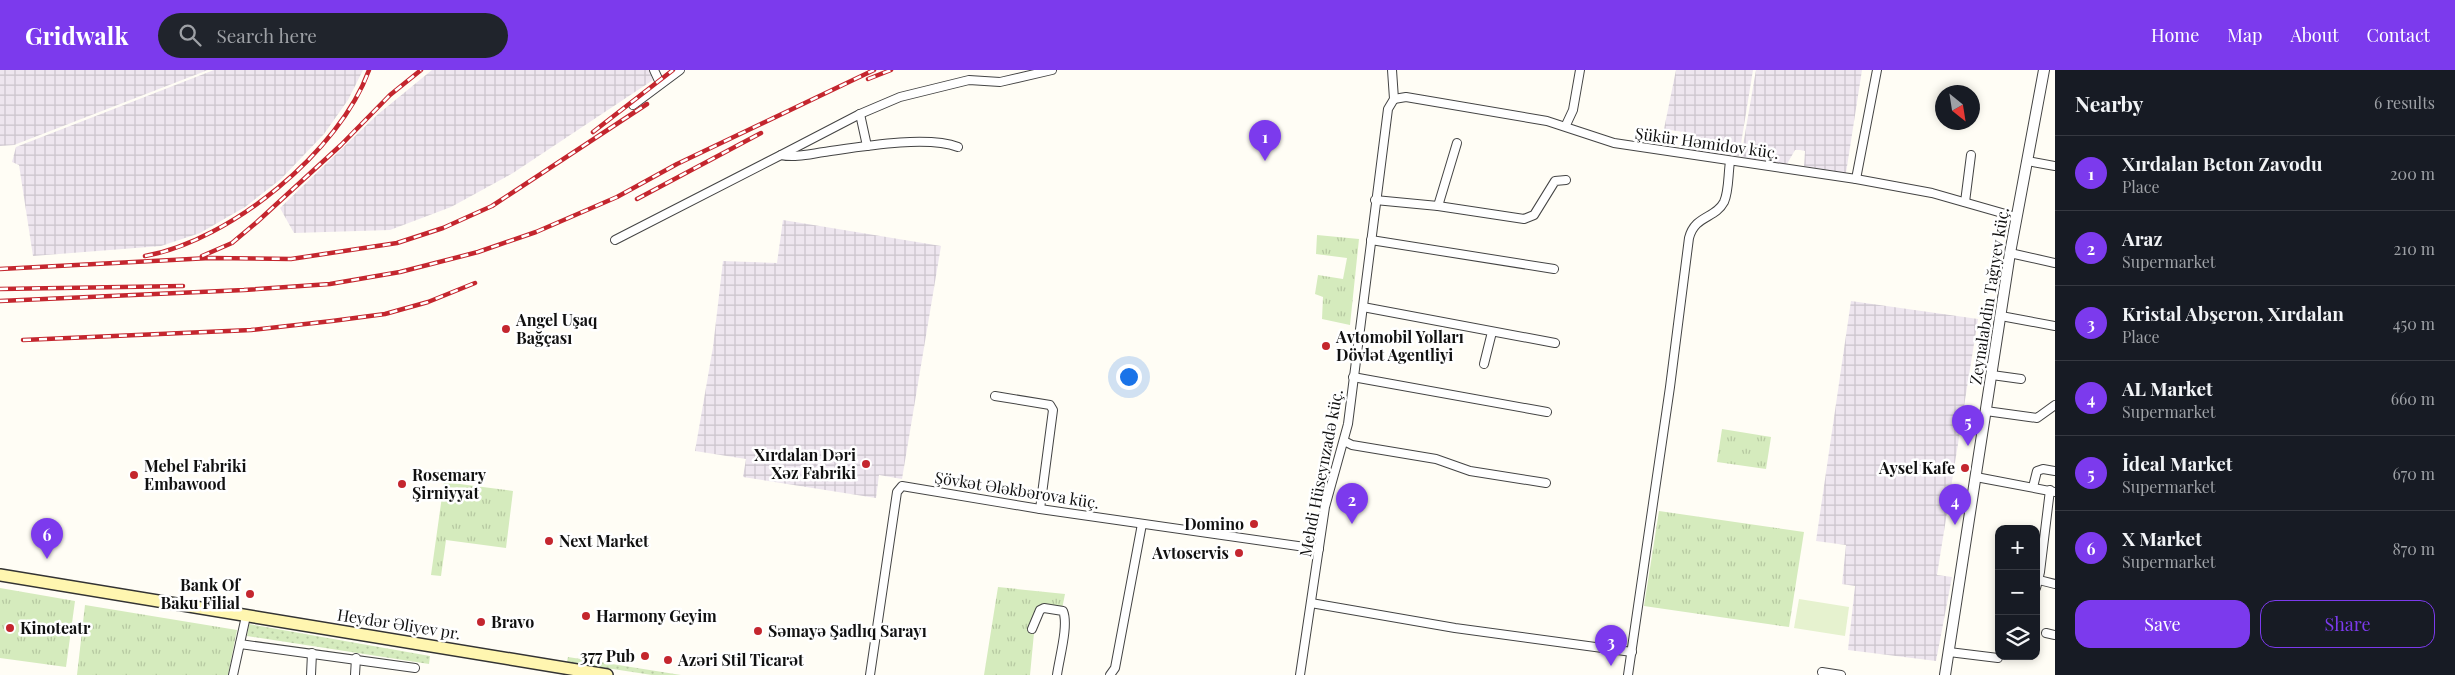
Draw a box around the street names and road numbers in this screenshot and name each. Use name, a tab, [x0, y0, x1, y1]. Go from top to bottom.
street label: Şükür Həmidov küç.	[1634, 122, 1780, 163]
street label: Zeynalabdin Tağıyev küç.	[1964, 206, 2013, 386]
street label: Mehdi Hüseynzadə küç.	[1294, 387, 1347, 558]
street label: Şövkət Ələkbərova küç.	[933, 466, 1101, 513]
street label: Heydər Əliyev pr.	[336, 603, 462, 644]

